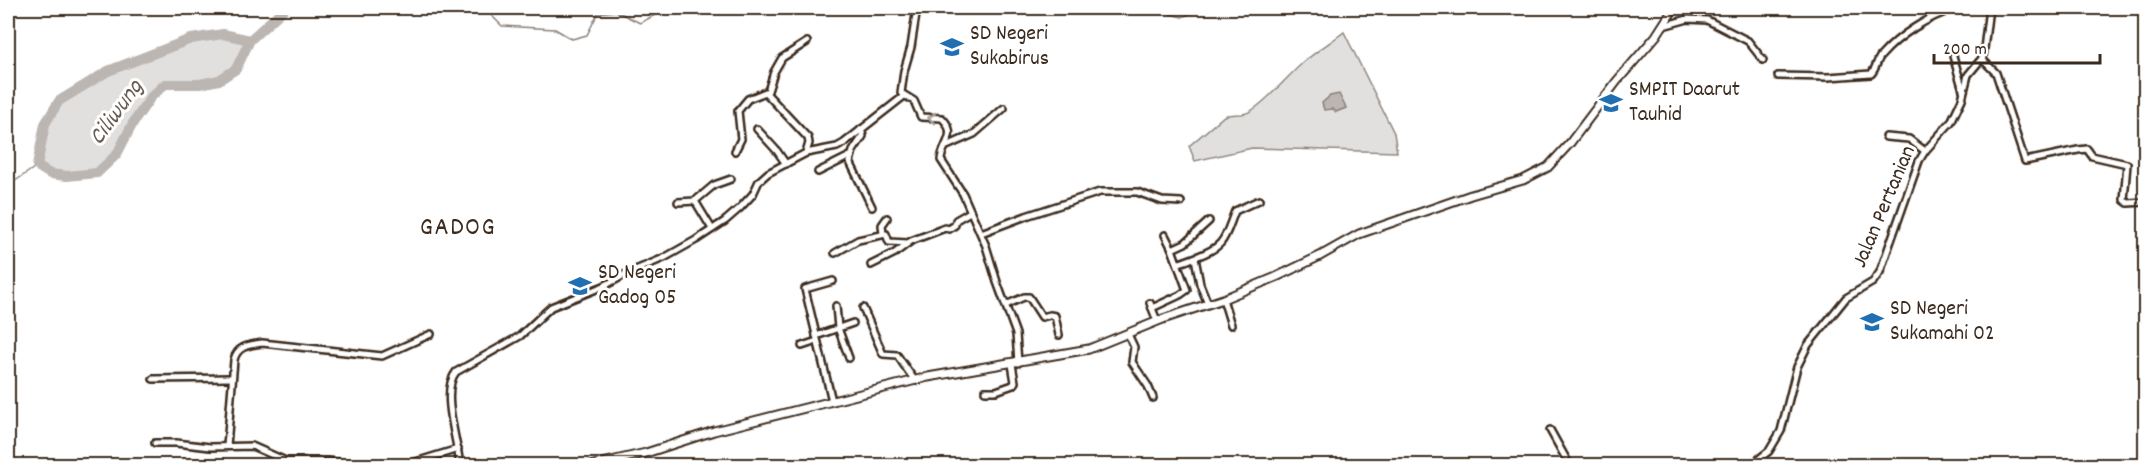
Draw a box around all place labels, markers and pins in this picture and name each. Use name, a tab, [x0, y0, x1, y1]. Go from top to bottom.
place label: SD Negeri Sukabirus	[970, 19, 1049, 75]
school or university icon: SD Negeri Sukabirus	[939, 34, 965, 60]
place label: SMPIT Daarut Tauhid	[1629, 75, 1740, 131]
school or university icon: SMPIT Daarut Tauhid	[1598, 90, 1624, 116]
place label: SD Negeri Gadog 05	[598, 258, 676, 314]
school or university icon: SD Negeri Gadog 05	[567, 273, 593, 299]
place label: SD Negeri Sukamahi 02	[1890, 294, 1995, 350]
school or university icon: SD Negeri Sukamahi 02	[1859, 309, 1885, 335]

